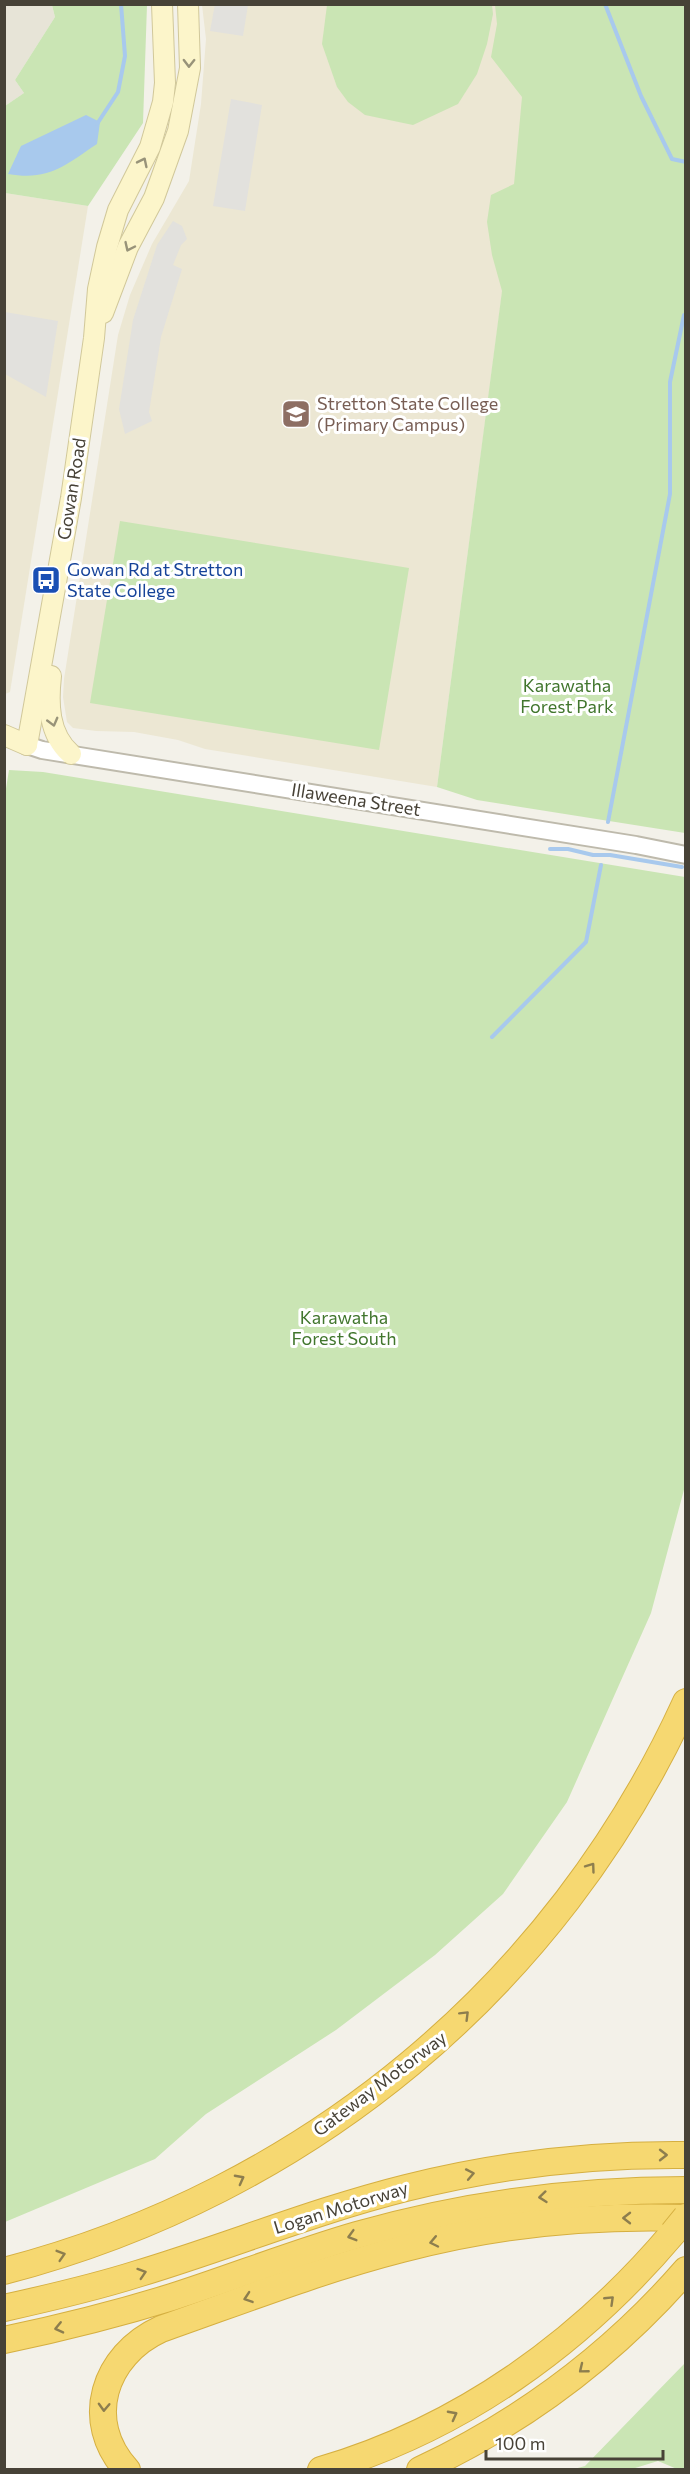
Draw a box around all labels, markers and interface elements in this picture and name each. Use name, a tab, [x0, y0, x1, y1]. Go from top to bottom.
one-way arrow	[183, 58, 195, 67]
one-way arrow	[136, 158, 147, 169]
one-way arrow	[124, 240, 136, 251]
place label: Stretton State College (Primary Campus)	[317, 392, 498, 435]
school or university icon: Stretton State College (Primary Campus)	[280, 398, 312, 430]
street label: Gowan Road	[52, 436, 90, 541]
place label: Gowan Rd at Stretton State College	[67, 558, 243, 601]
bus stop icon: Gowan Rd at Stretton State College	[30, 564, 62, 596]
park label: Karawatha Forest Park	[520, 674, 614, 717]
one-way arrow	[45, 717, 58, 727]
street label: Illaweena Street	[290, 778, 422, 820]
park label: Karawatha Forest South	[291, 1306, 397, 1349]
one-way arrow	[584, 1863, 595, 1874]
one-way arrow	[457, 2012, 468, 2023]
street label: Gateway Motorway	[308, 2026, 450, 2140]
one-way arrow	[659, 2149, 668, 2161]
one-way arrow	[464, 2168, 474, 2181]
one-way arrow	[234, 2175, 244, 2186]
street label: Logan Motorway	[271, 2176, 411, 2238]
one-way arrow	[539, 2191, 548, 2203]
one-way arrow	[623, 2212, 632, 2224]
one-way arrow	[348, 2229, 358, 2241]
one-way arrow	[429, 2235, 439, 2248]
one-way arrow	[55, 2250, 66, 2262]
one-way arrow	[136, 2267, 147, 2280]
one-way arrow	[243, 2291, 254, 2304]
one-way arrow	[603, 2297, 614, 2308]
one-way arrow	[54, 2320, 64, 2333]
one-way arrow	[579, 2362, 590, 2373]
one-way arrow	[98, 2403, 110, 2412]
one-way arrow	[447, 2411, 457, 2422]
scale bar	[486, 2423, 663, 2461]
text: 100 m	[495, 2432, 545, 2454]

